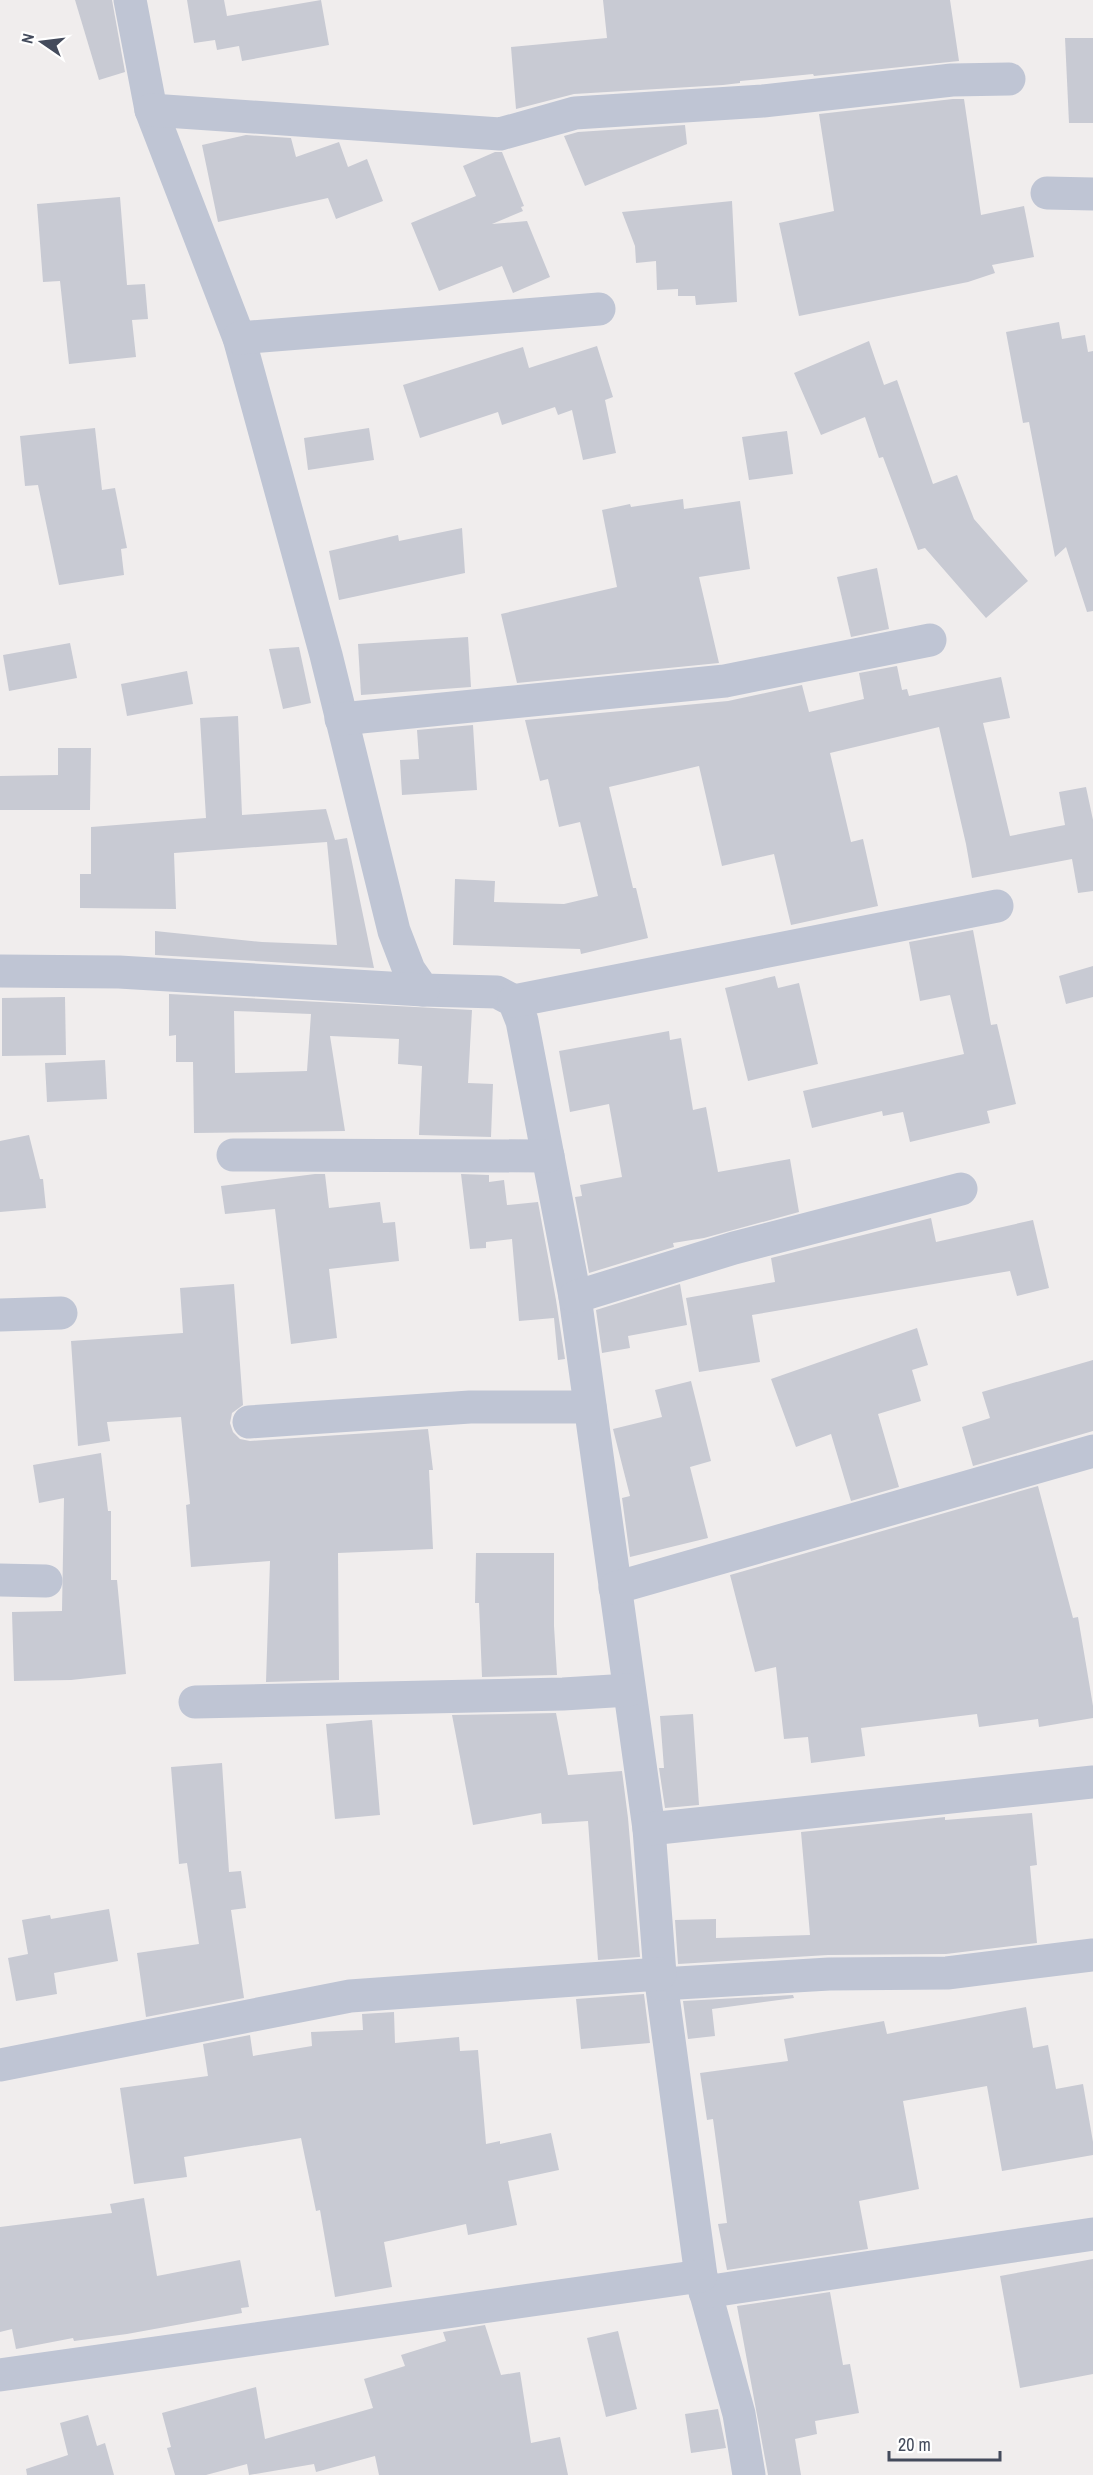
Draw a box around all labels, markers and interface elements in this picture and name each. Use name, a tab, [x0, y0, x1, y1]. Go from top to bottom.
north arrow	[12, 12, 72, 72]
text: N	[16, 31, 39, 46]
scale bar	[889, 2424, 1000, 2462]
text: 20 m	[898, 2432, 931, 2457]

